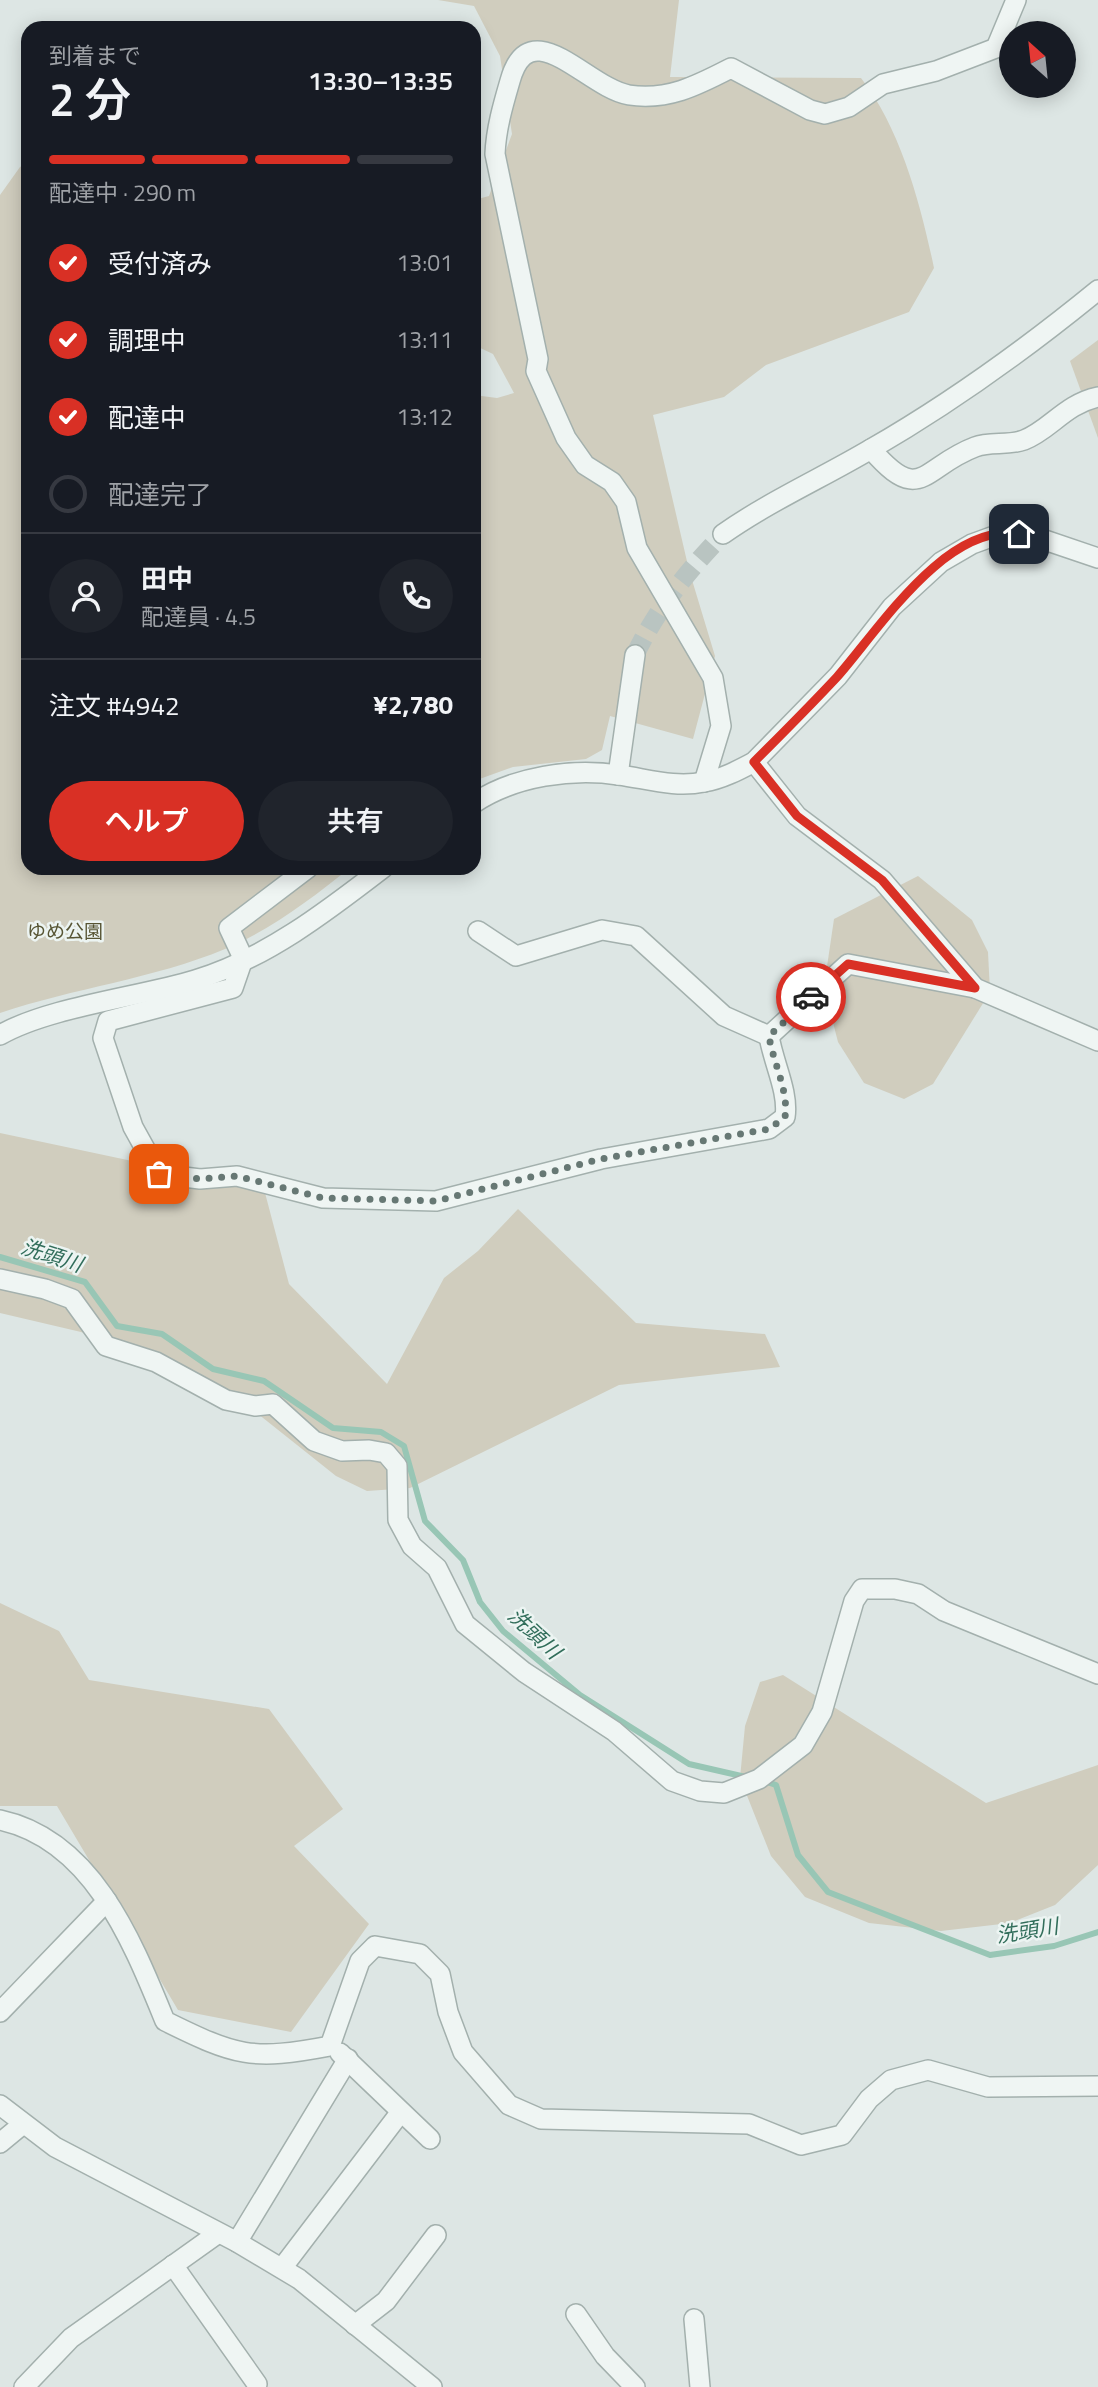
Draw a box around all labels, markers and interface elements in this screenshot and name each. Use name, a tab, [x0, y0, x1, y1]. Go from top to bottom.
north arrow	[999, 21, 1076, 98]
map controls	[999, 21, 1076, 98]
text: 到着まで	[49, 38, 141, 73]
text: 13:30–13:35	[308, 61, 453, 100]
text: 2 分	[49, 64, 131, 134]
text: 配達中 · 290 m	[49, 175, 196, 210]
icon: check	[49, 244, 87, 282]
text: 受付済み	[108, 244, 212, 283]
text: 13:01	[396, 245, 453, 280]
icon: check	[49, 321, 87, 359]
text: 調理中	[108, 321, 186, 360]
text: 13:11	[396, 322, 453, 357]
icon: check	[49, 398, 87, 436]
text: 配達中	[108, 398, 186, 437]
text: 13:12	[396, 399, 453, 434]
text: 配達完了	[108, 475, 212, 514]
pin	[989, 504, 1049, 564]
icon: home	[1000, 515, 1038, 553]
button: person	[49, 559, 123, 633]
text: 田中	[141, 559, 193, 598]
button: phone	[379, 559, 453, 633]
text: 配達員 · 4.5	[141, 599, 256, 634]
text: ¥2,780	[373, 685, 453, 724]
text: 注文 #4942	[49, 686, 180, 725]
button: ヘルプ	[49, 781, 244, 861]
button: 共有	[258, 781, 453, 861]
park label: ゆめ公園	[27, 916, 103, 945]
courier	[776, 962, 846, 1032]
icon: car	[792, 978, 830, 1016]
pin	[129, 1144, 189, 1204]
icon: bag	[140, 1155, 178, 1193]
water label: 洗頭川	[17, 1230, 89, 1281]
water label: 洗頭川	[501, 1600, 570, 1668]
water label: 洗頭川	[993, 1909, 1063, 1951]

